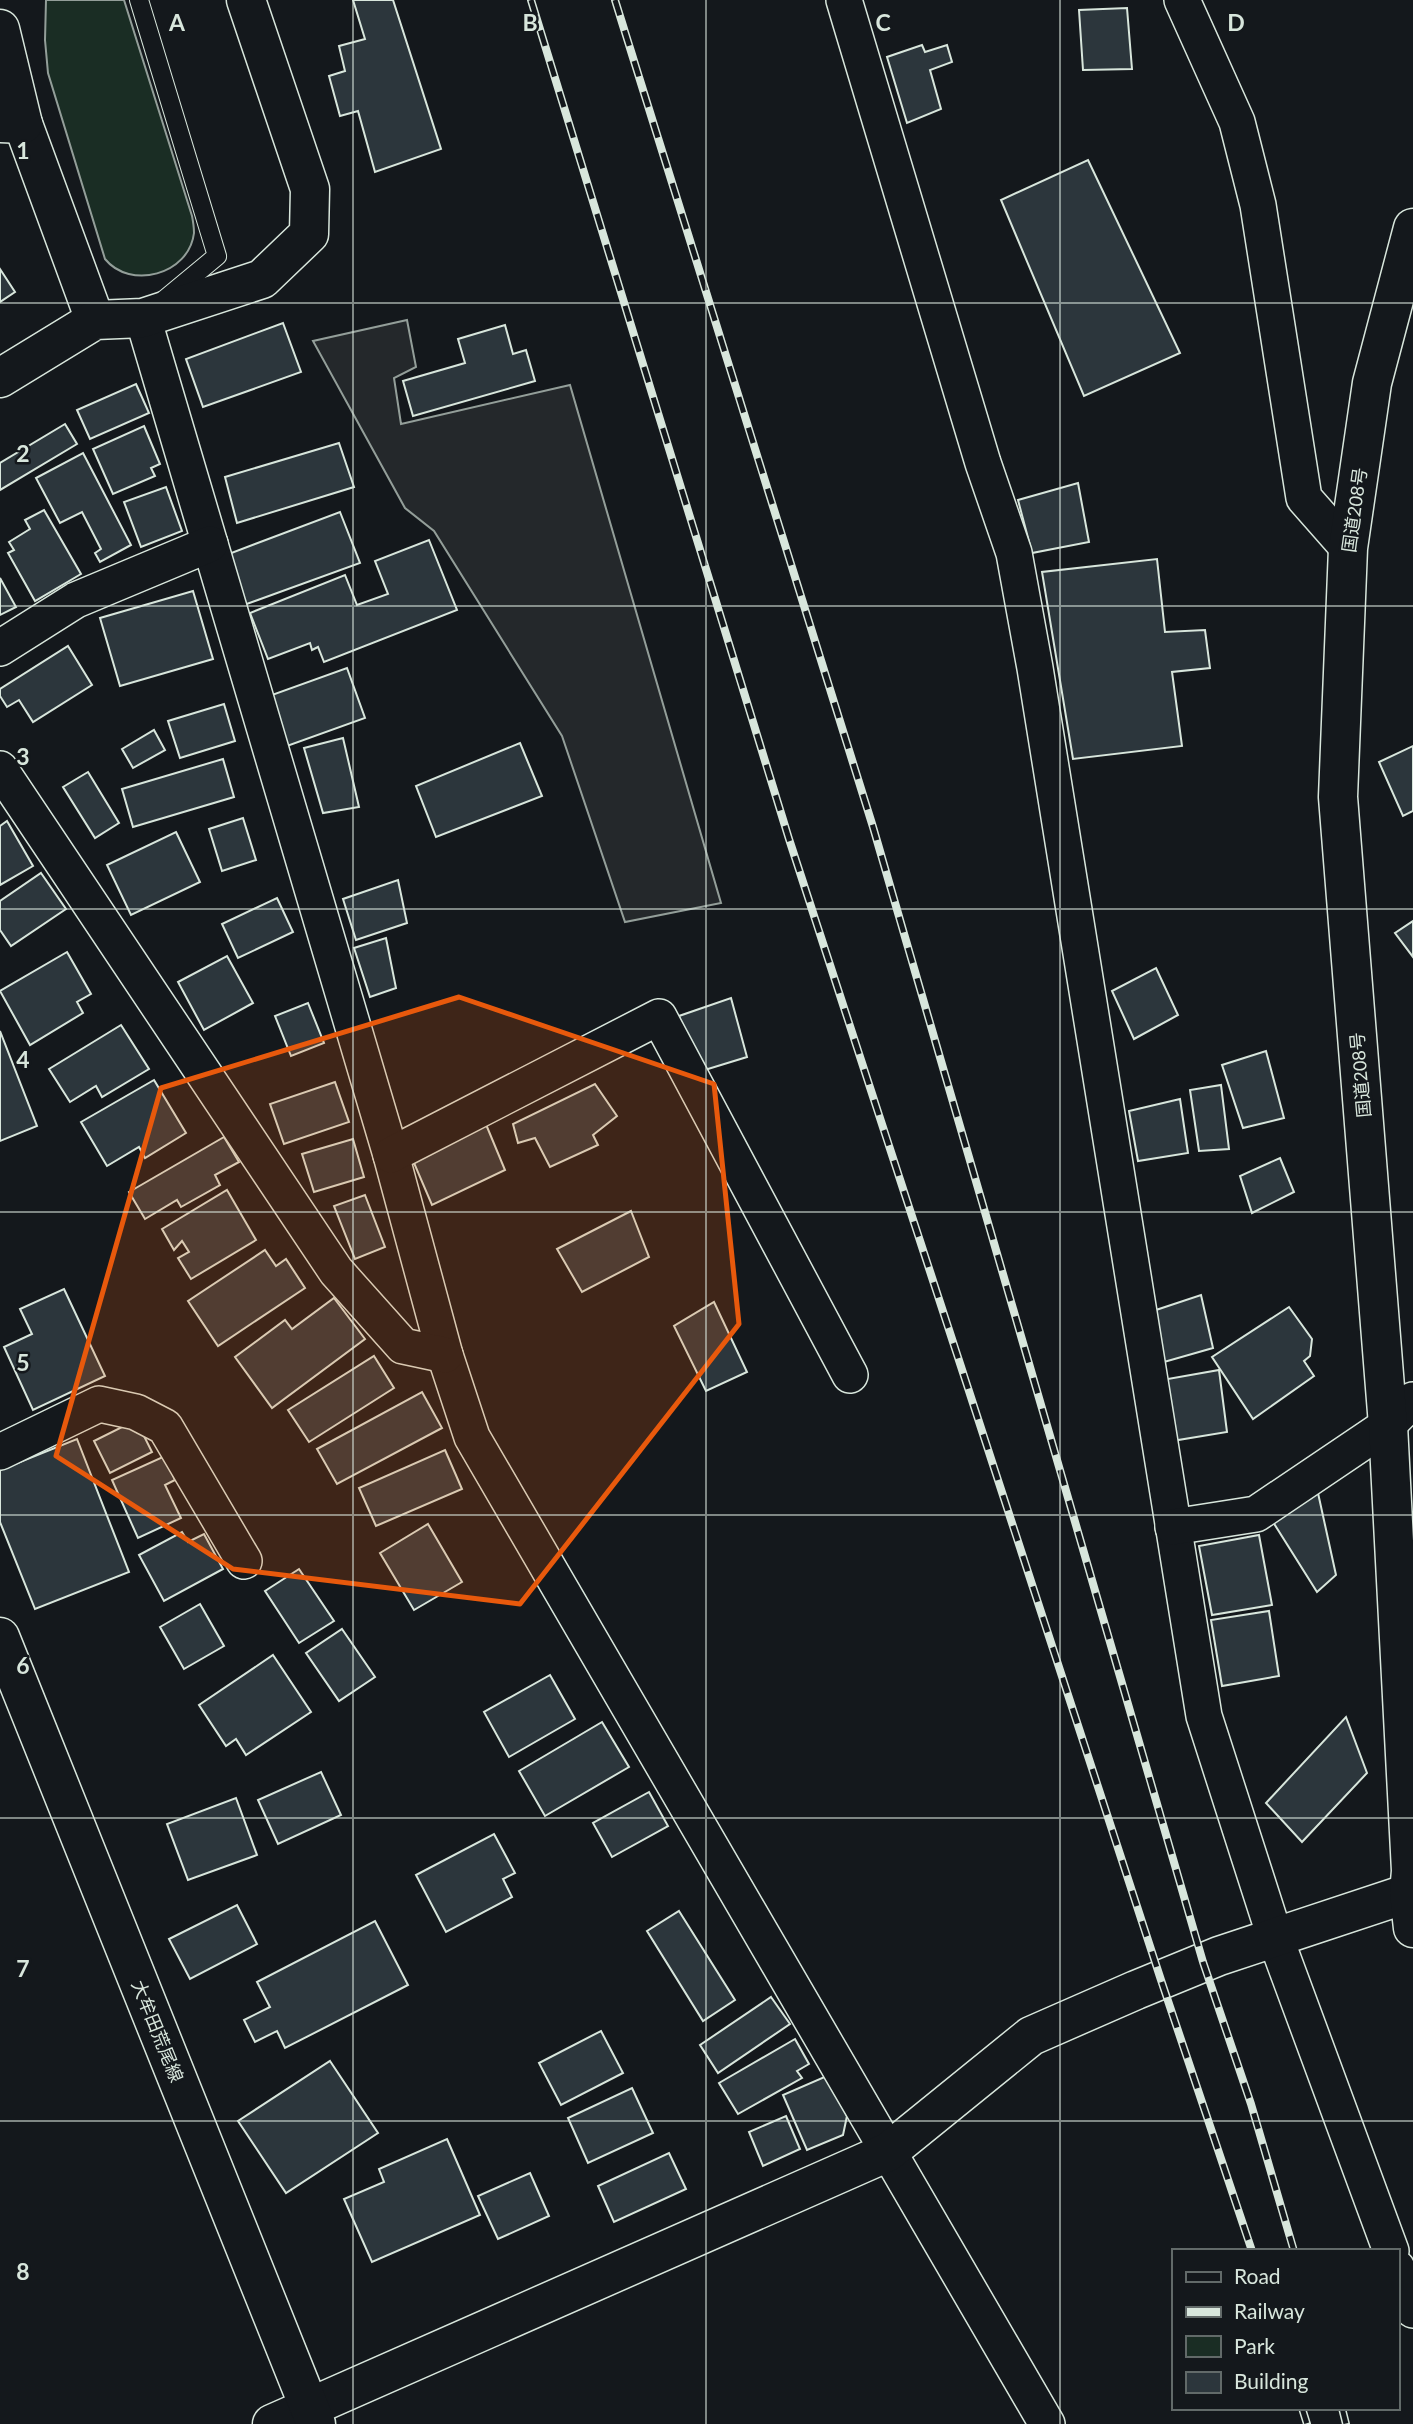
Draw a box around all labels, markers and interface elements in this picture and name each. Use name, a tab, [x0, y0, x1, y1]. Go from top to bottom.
text: A	[168, 8, 186, 36]
text: B	[522, 8, 538, 36]
text: C	[875, 8, 891, 36]
text: D	[1227, 8, 1245, 36]
text: 1	[16, 136, 30, 164]
text: 2	[16, 439, 30, 467]
street label: 国道208号	[1337, 466, 1371, 554]
text: 3	[16, 742, 30, 770]
street label: 国道208号	[1345, 1032, 1375, 1118]
text: 4	[16, 1045, 30, 1073]
text: 5	[16, 1348, 30, 1376]
text: 6	[16, 1651, 30, 1679]
text: 7	[16, 1954, 30, 1982]
street label: 大牟田荒尾線	[128, 1977, 188, 2085]
legend	[1172, 2249, 1399, 2410]
text: 8	[16, 2257, 30, 2285]
text: Road	[1234, 2263, 1281, 2288]
text: Railway	[1234, 2298, 1305, 2323]
text: Park	[1234, 2333, 1275, 2358]
text: Building	[1234, 2368, 1309, 2393]

